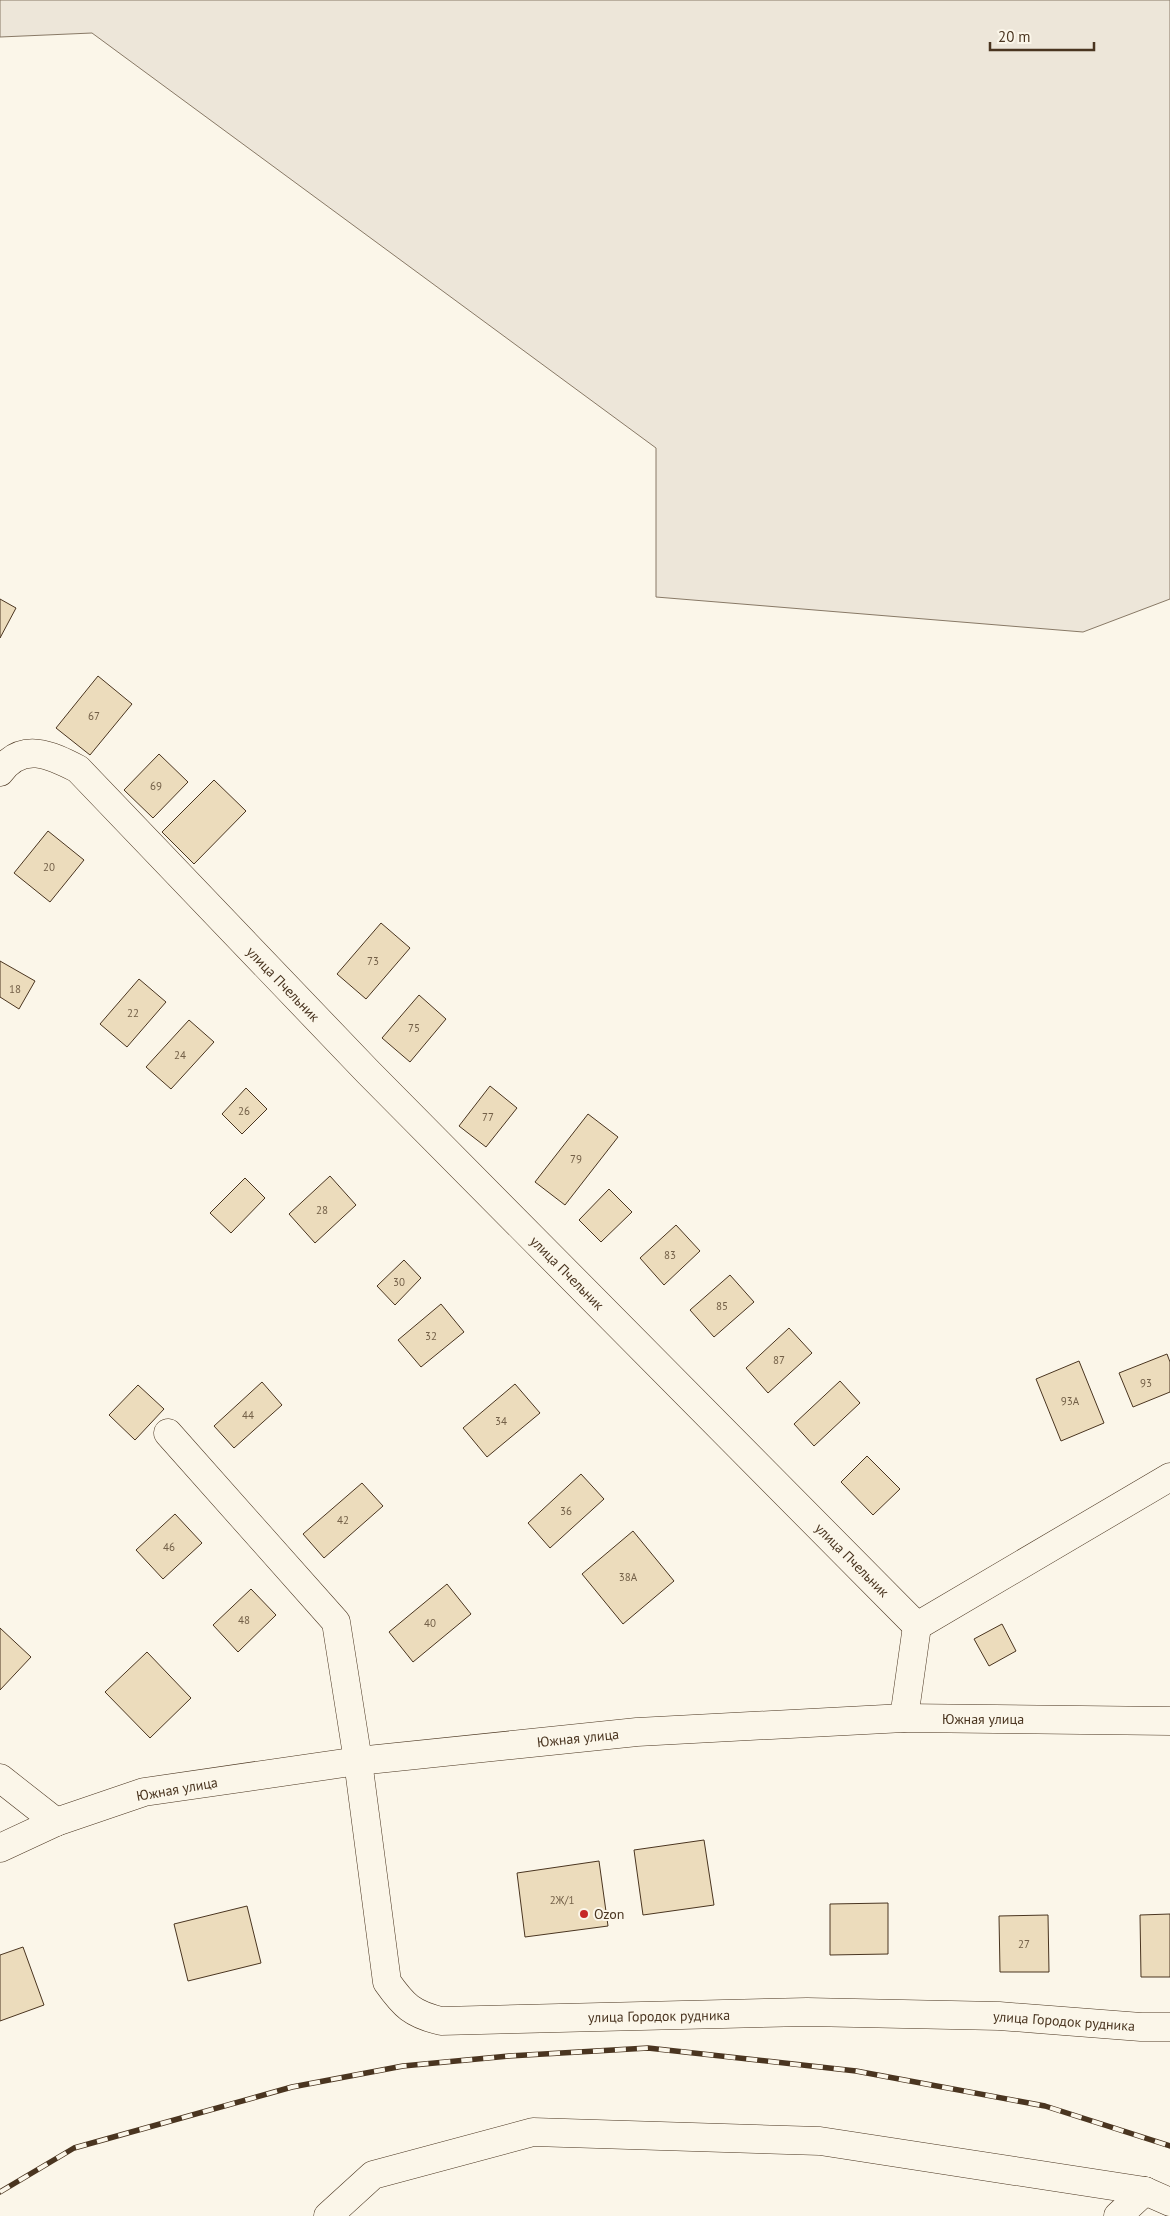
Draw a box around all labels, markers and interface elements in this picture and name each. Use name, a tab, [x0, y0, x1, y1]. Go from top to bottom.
scale bar	[990, 20, 1094, 52]
text: 20 m	[998, 27, 1031, 46]
house number: 67	[88, 709, 100, 723]
house number: 69	[150, 779, 162, 793]
house number: 20	[43, 860, 55, 874]
street label: улица Пчельник	[243, 943, 324, 1026]
house number: 73	[367, 954, 379, 968]
house number: 18	[9, 982, 21, 996]
house number: 22	[127, 1006, 139, 1020]
house number: 75	[408, 1021, 420, 1035]
house number: 24	[174, 1048, 186, 1062]
house number: 26	[238, 1104, 250, 1118]
house number: 77	[482, 1110, 494, 1124]
house number: 79	[570, 1152, 582, 1166]
house number: 28	[316, 1203, 328, 1217]
street label: улица Пчельник	[526, 1232, 608, 1314]
house number: 83	[664, 1248, 676, 1262]
house number: 30	[393, 1275, 405, 1289]
house number: 85	[716, 1299, 728, 1313]
house number: 32	[425, 1329, 437, 1343]
house number: 87	[773, 1353, 785, 1367]
house number: 93	[1140, 1376, 1152, 1390]
house number: 93А	[1061, 1394, 1080, 1408]
house number: 44	[242, 1408, 254, 1422]
house number: 34	[495, 1414, 507, 1428]
house number: 36	[560, 1504, 572, 1518]
house number: 42	[337, 1513, 349, 1527]
street label: улица Пчельник	[811, 1519, 893, 1601]
house number: 46	[163, 1540, 175, 1554]
house number: 38А	[619, 1570, 638, 1584]
house number: 48	[238, 1613, 250, 1627]
house number: 40	[424, 1616, 436, 1630]
street label: Южная улица	[942, 1710, 1024, 1728]
street label: Южная улица	[536, 1725, 620, 1751]
street label: Южная улица	[135, 1773, 219, 1805]
house number: 2Ж/1	[550, 1893, 574, 1907]
place label: Ozon	[594, 1905, 624, 1923]
marker: Ozon	[578, 1908, 590, 1920]
house number: 27	[1018, 1937, 1030, 1951]
street label: улица Городок рудника	[588, 2006, 730, 2026]
street label: улица Городок рудника	[992, 2007, 1136, 2035]

